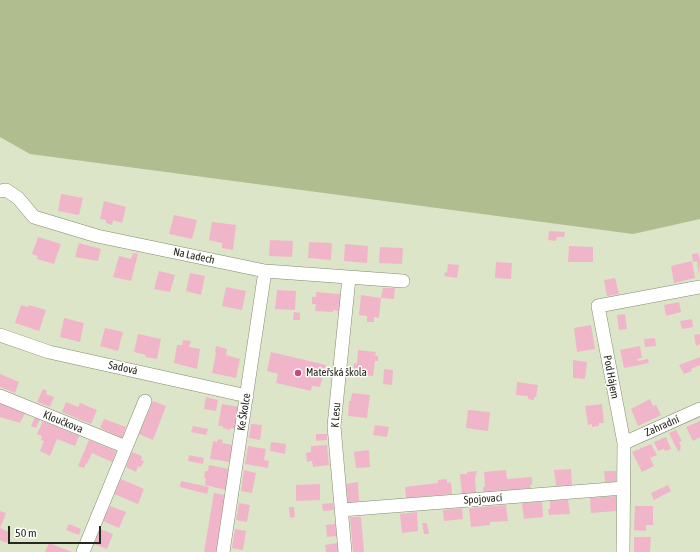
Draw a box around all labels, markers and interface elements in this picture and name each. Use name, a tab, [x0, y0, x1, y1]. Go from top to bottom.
street label: Na Ladech	[172, 245, 216, 267]
street label: Pod Hájem	[600, 354, 622, 400]
street label: Sadová	[107, 358, 139, 378]
place label: Mateřská škola	[306, 366, 367, 380]
marker: Mateřská škola	[293, 368, 303, 378]
street label: Ke Školce	[235, 392, 253, 432]
street label: K Lesu	[329, 402, 343, 428]
street label: Kloučkova	[41, 408, 85, 436]
street label: Zahradní	[643, 413, 681, 439]
street label: Spojovací	[463, 491, 503, 507]
scale bar	[10, 518, 103, 544]
text: 50 m	[15, 526, 37, 540]

